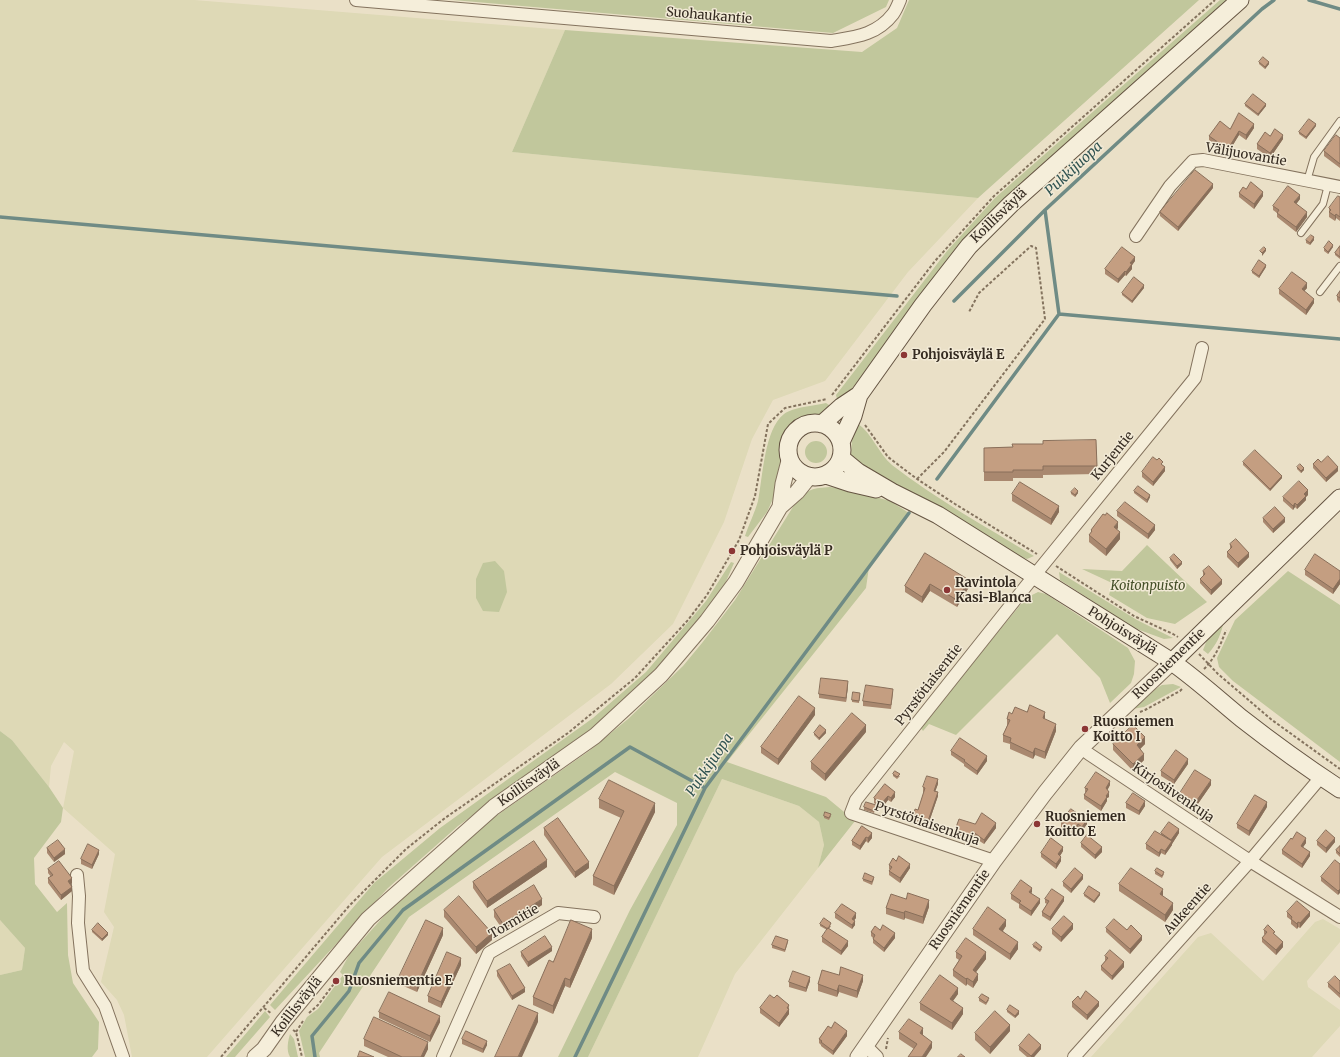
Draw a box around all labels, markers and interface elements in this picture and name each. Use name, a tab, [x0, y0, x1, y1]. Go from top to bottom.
street label: Suohaukantie	[665, 4, 753, 28]
water label: Pukkijuopa	[1042, 138, 1106, 200]
street label: Välijuovantie	[1204, 140, 1288, 170]
street label: Koillisväylä	[968, 185, 1030, 247]
place label: Pohjoisväylä E	[912, 347, 1005, 363]
marker: Pohjoisväylä E	[899, 350, 909, 360]
street label: Kurjentie	[1089, 428, 1137, 484]
place label: Pohjoisväylä P	[740, 543, 833, 559]
marker: Pohjoisväylä P	[727, 546, 737, 556]
place label: Ravintola Kasi-Blanca	[955, 575, 1032, 606]
park label: Koitonpuisto	[1111, 578, 1185, 594]
marker: Ravintola Kasi-Blanca	[942, 585, 952, 595]
street label: Pohjoisväylä	[1085, 604, 1159, 658]
street label: Ruosniementie	[1130, 626, 1208, 702]
street label: Pyrstötiaisentie	[892, 641, 966, 729]
place label: Ruosniemen Koitto I	[1093, 714, 1174, 745]
marker: Ruosniemen Koitto I	[1080, 724, 1090, 734]
water label: Pukkijuopa	[683, 730, 737, 800]
street label: Koillisväylä	[495, 756, 563, 810]
street label: Kirjosiivenkuja	[1129, 760, 1217, 826]
street label: Pyrstötiaisenkuja	[872, 799, 982, 849]
place label: Ruosniemen Koitto E	[1045, 809, 1126, 840]
marker: Ruosniemen Koitto E	[1032, 819, 1042, 829]
street label: Ruosniementie	[926, 867, 994, 953]
street label: Aukeentie	[1161, 880, 1215, 938]
street label: Tormitie	[486, 901, 542, 943]
place label: Ruosniementie E	[344, 973, 453, 989]
street label: Koillisväylä	[269, 974, 325, 1040]
marker: Ruosniementie E	[331, 976, 341, 986]

